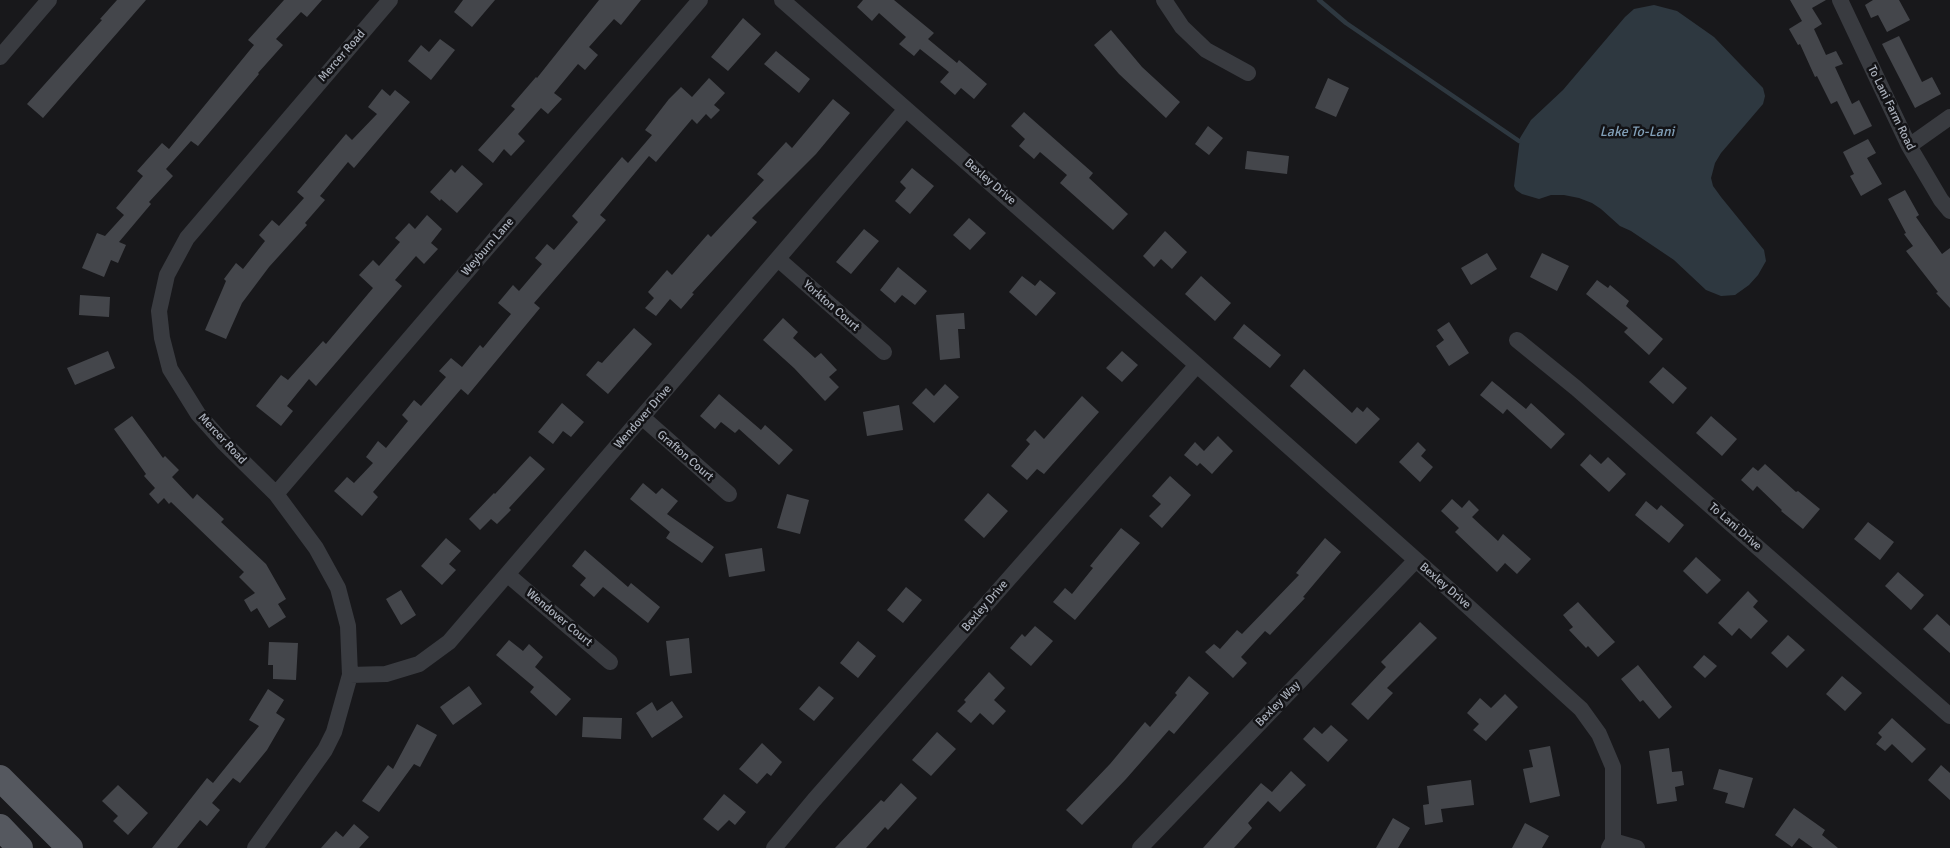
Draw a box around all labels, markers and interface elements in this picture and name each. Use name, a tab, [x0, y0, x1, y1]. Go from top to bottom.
street label: Mercer Road	[316, 27, 368, 85]
street label: To Lani Farm Road	[1864, 63, 1918, 153]
water label: Lake To-Lani	[1600, 124, 1674, 140]
street label: Bexley Drive	[961, 156, 1019, 208]
street label: Weyburn Lane	[459, 215, 517, 279]
street label: Yorkton Court	[800, 277, 862, 335]
street label: Wendover Drive	[611, 382, 675, 452]
street label: Mercer Road	[195, 411, 249, 467]
street label: Grafton Court	[654, 428, 716, 484]
street label: To Lani Drive	[1706, 500, 1764, 554]
street label: Bexley Drive	[1416, 560, 1474, 612]
street label: Bexley Drive	[959, 577, 1011, 635]
street label: Wendover Court	[523, 586, 595, 650]
street label: Bexley Way	[1253, 678, 1303, 730]

